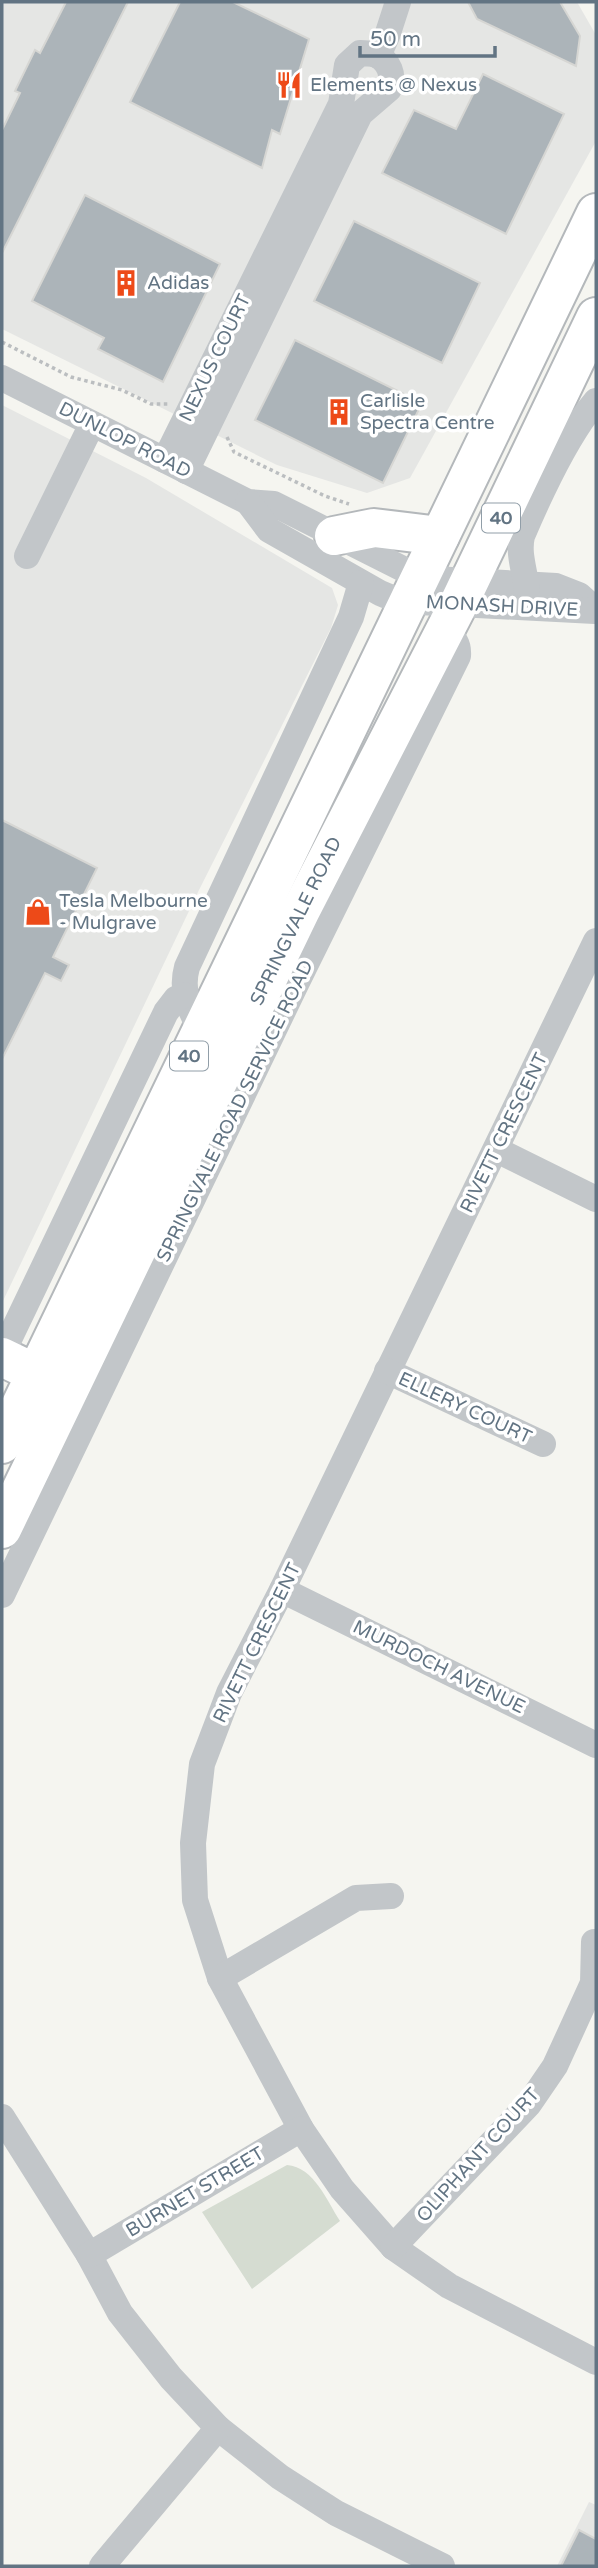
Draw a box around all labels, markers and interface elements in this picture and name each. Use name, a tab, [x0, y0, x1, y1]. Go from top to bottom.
scale bar	[360, 14, 495, 58]
text: 50 m	[370, 27, 421, 52]
restaurant icon: Elements @ Nexus	[274, 70, 304, 100]
place label: Elements @ Nexus	[310, 74, 477, 96]
building icon: Adidas	[111, 268, 141, 298]
place label: Adidas	[147, 272, 209, 294]
street label: NEXUS COURT	[175, 290, 256, 425]
place label: Carlisle Spectra Centre	[360, 390, 495, 434]
street label: DUNLOP ROAD	[55, 397, 195, 483]
building icon: Carlisle Spectra Centre	[324, 397, 354, 427]
road number: 40	[482, 504, 520, 532]
street label: MONASH DRIVE	[425, 591, 579, 621]
street label: SPRINGVALE ROAD	[246, 833, 346, 1009]
place label: Tesla Melbourne - Mulgrave	[59, 890, 208, 934]
shop icon: Tesla Melbourne - Mulgrave	[23, 897, 53, 927]
street label: SPRINGVALE ROAD SERVICE ROAD	[152, 957, 318, 1265]
road number: 40	[170, 1042, 208, 1070]
street label: RIVETT CRESCENT	[456, 1049, 552, 1216]
street label: ELLERY COURT	[395, 1367, 536, 1449]
street label: RIVETT CRESCENT	[209, 1559, 305, 1726]
street label: MURDOCH AVENUE	[349, 1616, 529, 1718]
street label: OLIPHANT COURT	[412, 2083, 544, 2226]
street label: BURNET STREET	[122, 2142, 268, 2242]

